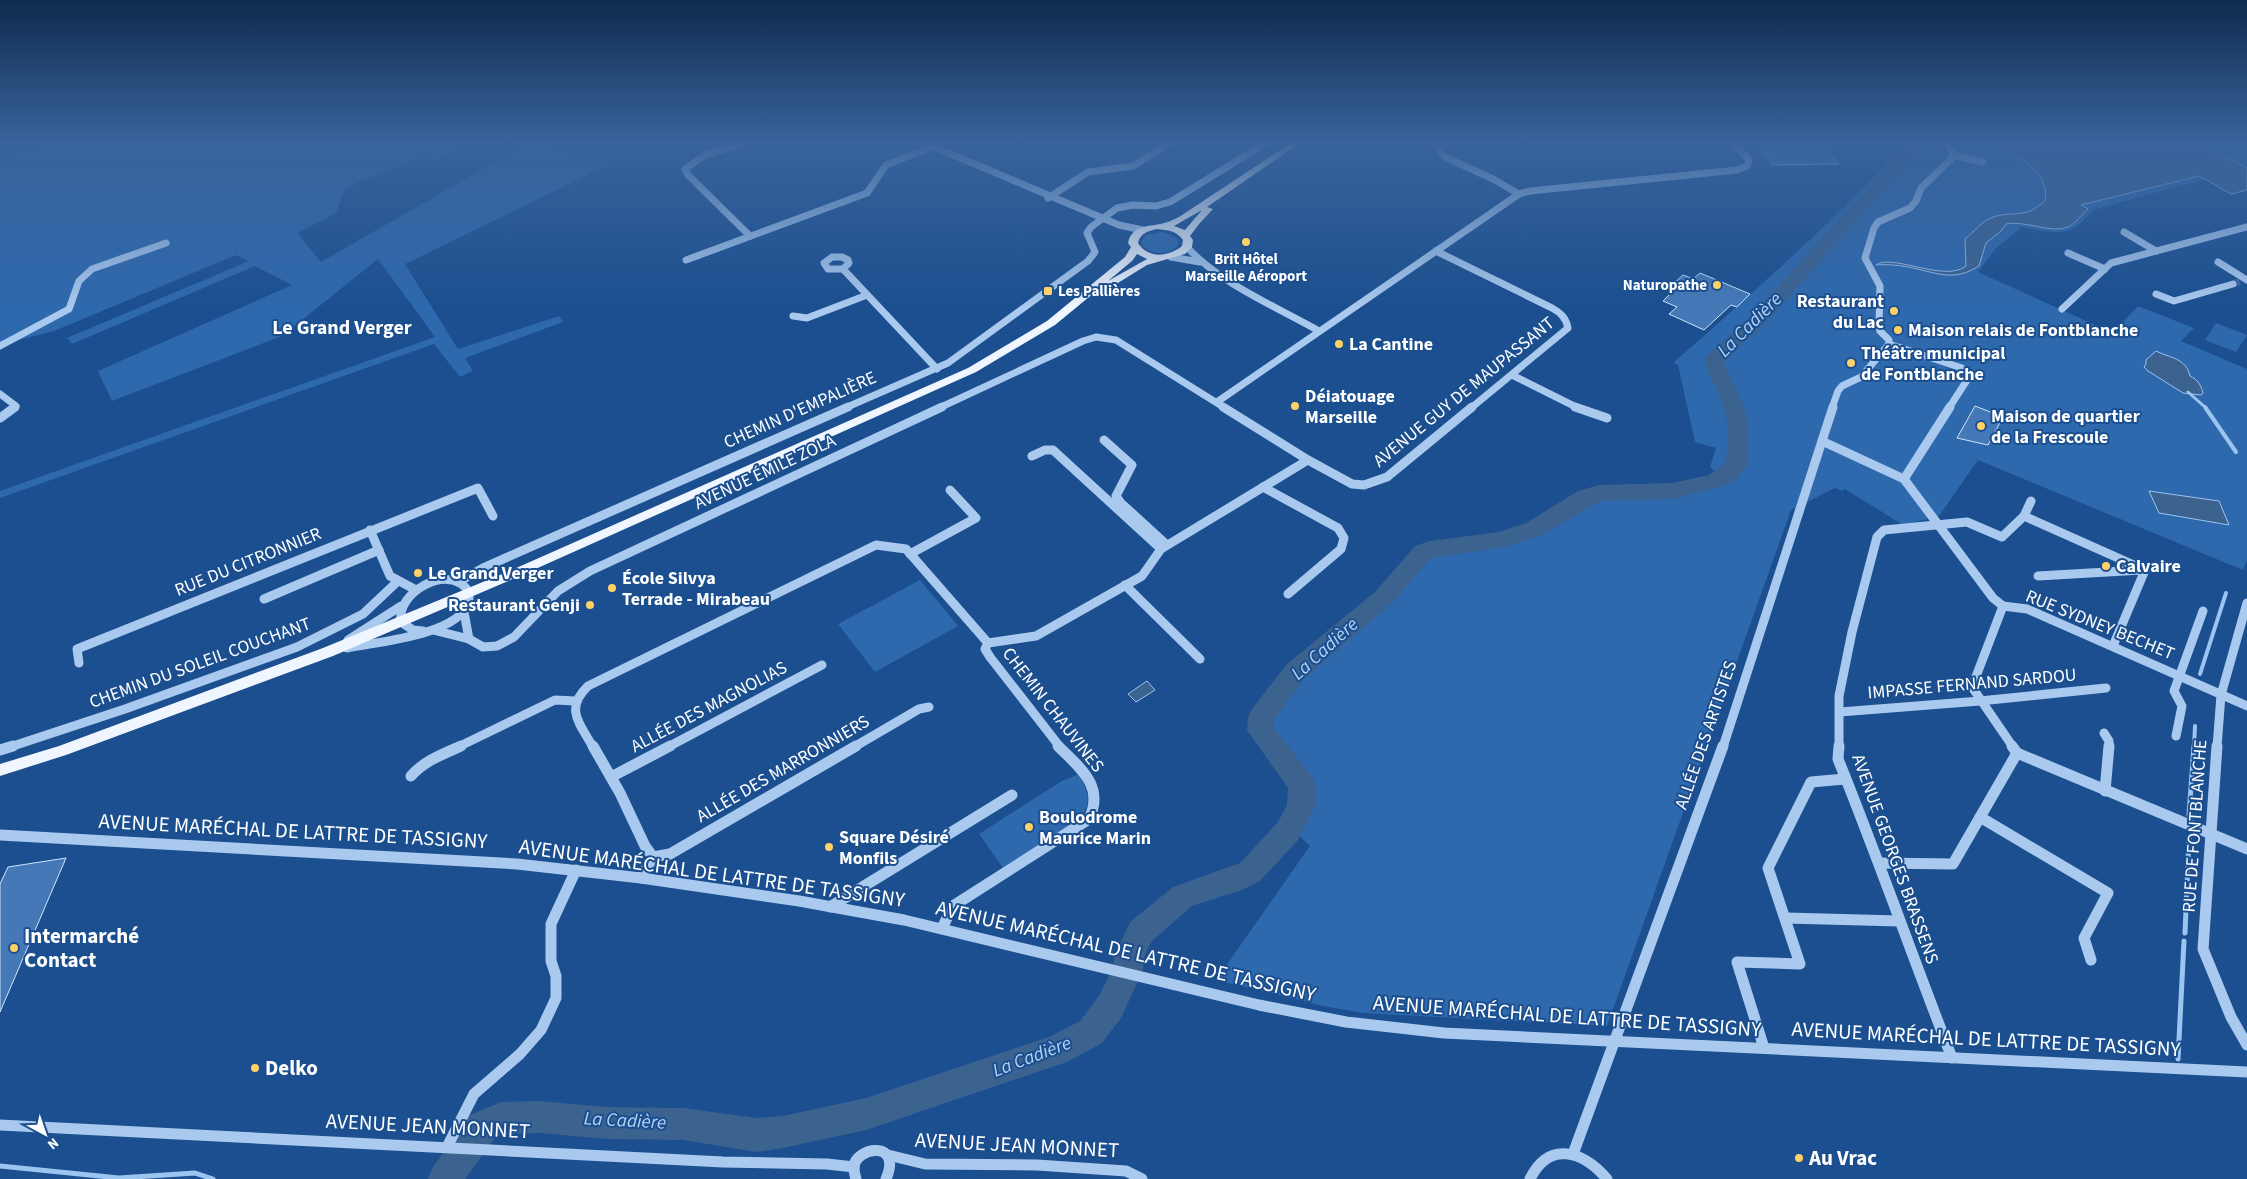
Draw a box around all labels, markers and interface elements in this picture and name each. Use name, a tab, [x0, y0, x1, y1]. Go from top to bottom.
marker: Brit Hôtel Marseille Aéroport	[1240, 236, 1252, 248]
place label: Brit Hôtel Marseille Aéroport	[1185, 249, 1307, 287]
place label: Naturopathe	[1623, 275, 1707, 296]
marker: Naturopathe	[1711, 279, 1723, 291]
place label: Les Pallières	[1058, 281, 1140, 302]
marker: Les Pallières	[1042, 285, 1054, 297]
water label: La Cadière	[1711, 286, 1789, 364]
place label: Restaurant du Lac	[1797, 289, 1885, 335]
marker: Restaurant du Lac	[1888, 305, 1900, 317]
street label: AVENUE GUY DE MAUPASSANT	[1368, 311, 1560, 473]
district label: Le Grand Verger	[272, 314, 412, 342]
place label: Maison relais de Fontblanche	[1908, 318, 2138, 343]
marker: Maison relais de Fontblanche	[1892, 324, 1904, 336]
place label: La Cantine	[1349, 332, 1433, 357]
marker: La Cantine	[1333, 338, 1345, 350]
place label: Théâtre municipal de Fontblanche	[1861, 341, 2005, 387]
marker: Théâtre municipal de Fontblanche	[1845, 357, 1857, 369]
street label: CHEMIN D'EMPALIÈRE	[720, 365, 880, 455]
place label: Déiatouage Marseille	[1305, 384, 1395, 430]
marker: Déiatouage Marseille	[1289, 400, 1301, 412]
place label: Maison de quartier de la Frescoule	[1991, 404, 2141, 450]
marker: Maison de quartier de la Frescoule	[1975, 420, 1987, 432]
street label: AVENUE ÉMILE ZOLA	[690, 428, 840, 516]
street label: RUE DU CITRONNIER	[171, 521, 325, 603]
place label: Calvaire	[2116, 554, 2181, 579]
marker: Calvaire	[2100, 560, 2112, 572]
place label: Le Grand Verger	[428, 561, 554, 586]
place label: École Silvya Terrade - Mirabeau	[622, 566, 770, 612]
marker: Le Grand Verger	[412, 567, 424, 579]
marker: École Silvya Terrade - Mirabeau	[606, 582, 618, 594]
street label: RUE SYDNEY BECHET	[2022, 584, 2178, 666]
place label: Restaurant Genji	[448, 593, 580, 618]
marker: Restaurant Genji	[584, 599, 596, 611]
street label: CHEMIN DU SOLEIL COUCHANT	[86, 611, 315, 715]
water label: La Cadière	[1285, 611, 1365, 687]
street label: CHEMIN CHAUVINES	[996, 642, 1110, 778]
street label: ALLÉE DES MAGNOLIAS	[626, 655, 792, 759]
street label: ALLÉE DES ARTISTES	[1669, 657, 1743, 813]
street label: IMPASSE FERNAND SARDOU	[1866, 662, 2078, 706]
street label: ALLÉE DES MARRONNIERS	[692, 709, 874, 829]
street label: RUE DE FONTBLANCHE	[2176, 739, 2214, 913]
street label: AVENUE GEORGES BRASSENS	[1845, 751, 1945, 967]
place label: Boulodrome Maurice Marin	[1039, 805, 1151, 851]
street label: AVENUE MARÉCHAL DE LATTRE DE TASSIGNY	[98, 806, 489, 856]
marker: Boulodrome Maurice Marin	[1023, 821, 1035, 833]
place label: Square Désiré Monfils	[839, 825, 949, 871]
street label: AVENUE MARÉCHAL DE LATTRE DE TASSIGNY	[517, 831, 908, 915]
marker: Square Désiré Monfils	[823, 841, 835, 853]
street label: AVENUE MARÉCHAL DE LATTRE DE TASSIGNY	[933, 893, 1320, 1010]
place label: Intermarché Contact	[24, 921, 139, 975]
marker: Intermarché Contact	[8, 942, 20, 954]
street label: AVENUE MARÉCHAL DE LATTRE DE TASSIGNY	[1372, 987, 1763, 1045]
street label: AVENUE MARÉCHAL DE LATTRE DE TASSIGNY	[1791, 1014, 2182, 1064]
water label: La Cadière	[989, 1030, 1075, 1084]
place label: Delko	[265, 1053, 318, 1083]
marker: Delko	[249, 1062, 261, 1074]
water label: La Cadière	[583, 1105, 667, 1137]
street label: AVENUE JEAN MONNET	[325, 1106, 531, 1146]
north arrow	[20, 1109, 70, 1159]
street label: AVENUE JEAN MONNET	[914, 1125, 1120, 1165]
text: N	[43, 1133, 63, 1154]
place label: Au Vrac	[1808, 1143, 1877, 1173]
marker: Au Vrac	[1793, 1152, 1805, 1164]

